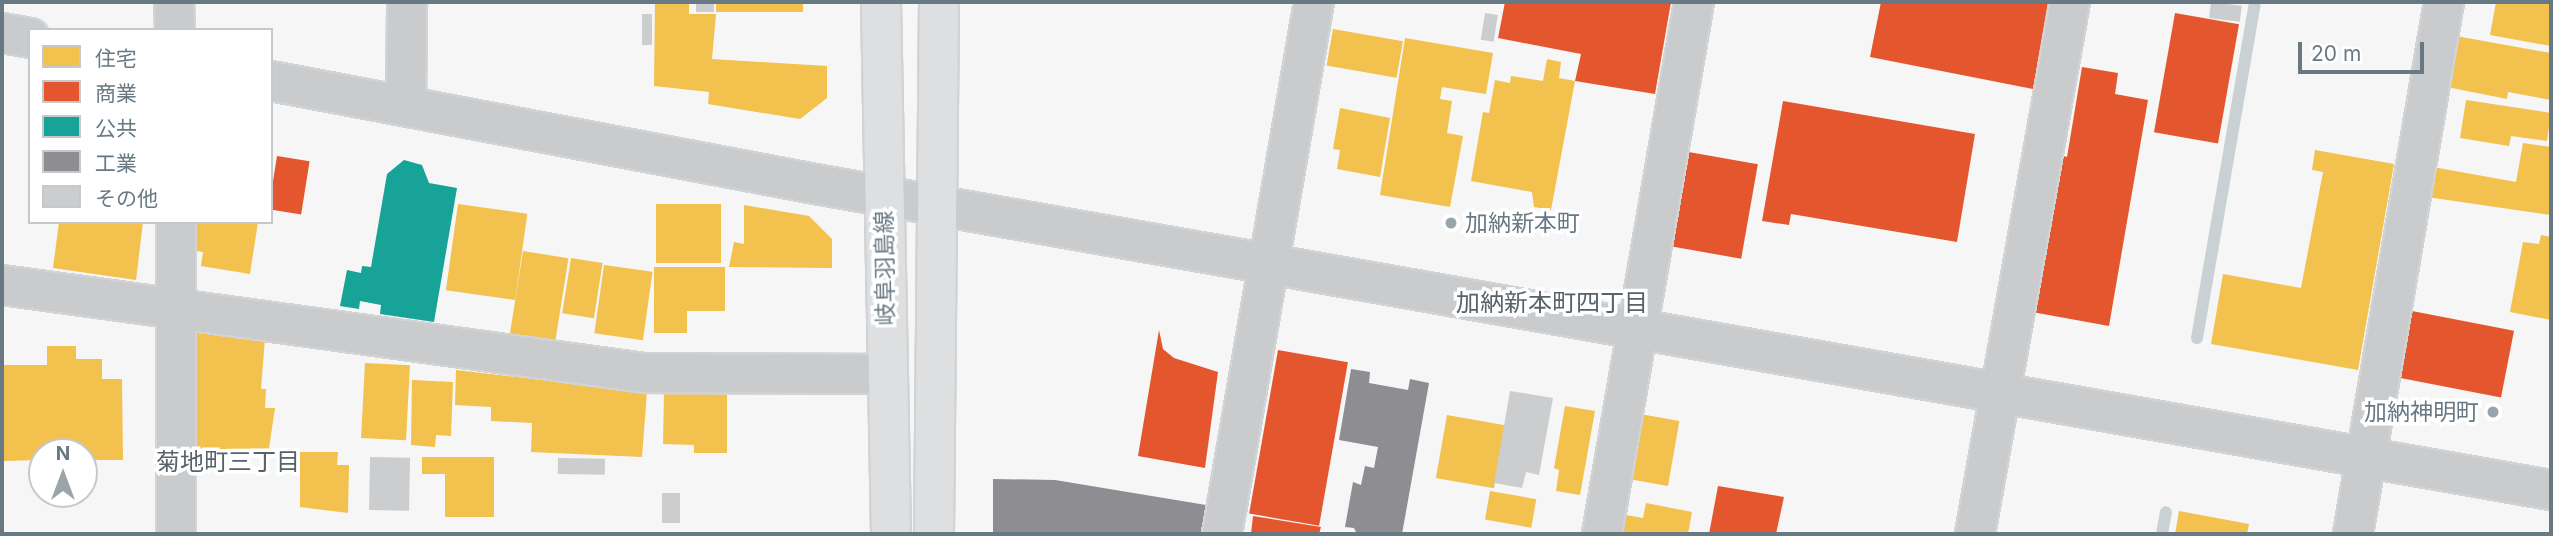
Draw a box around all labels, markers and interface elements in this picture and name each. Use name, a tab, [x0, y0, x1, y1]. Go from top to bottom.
legend	[28, 28, 273, 224]
scale bar	[2301, 28, 2427, 72]
text: 20 m	[2311, 41, 2361, 66]
text: 住宅	[95, 46, 137, 71]
text: 商業	[95, 81, 137, 106]
text: 公共	[95, 116, 137, 141]
text: 工業	[95, 151, 137, 176]
text: その他	[95, 186, 158, 211]
place label: 加納新本町	[1465, 209, 1580, 237]
street label: 岐阜羽島線	[870, 210, 900, 326]
marker: 加納新本町	[1443, 215, 1459, 231]
district label: 加納新本町四丁目	[1456, 289, 1648, 317]
place label: 加納神明町	[2364, 398, 2479, 426]
marker: 加納神明町	[2485, 404, 2501, 420]
north arrow	[28, 438, 98, 508]
text: N	[56, 442, 70, 465]
district label: 菊地町三丁目	[156, 448, 300, 476]

